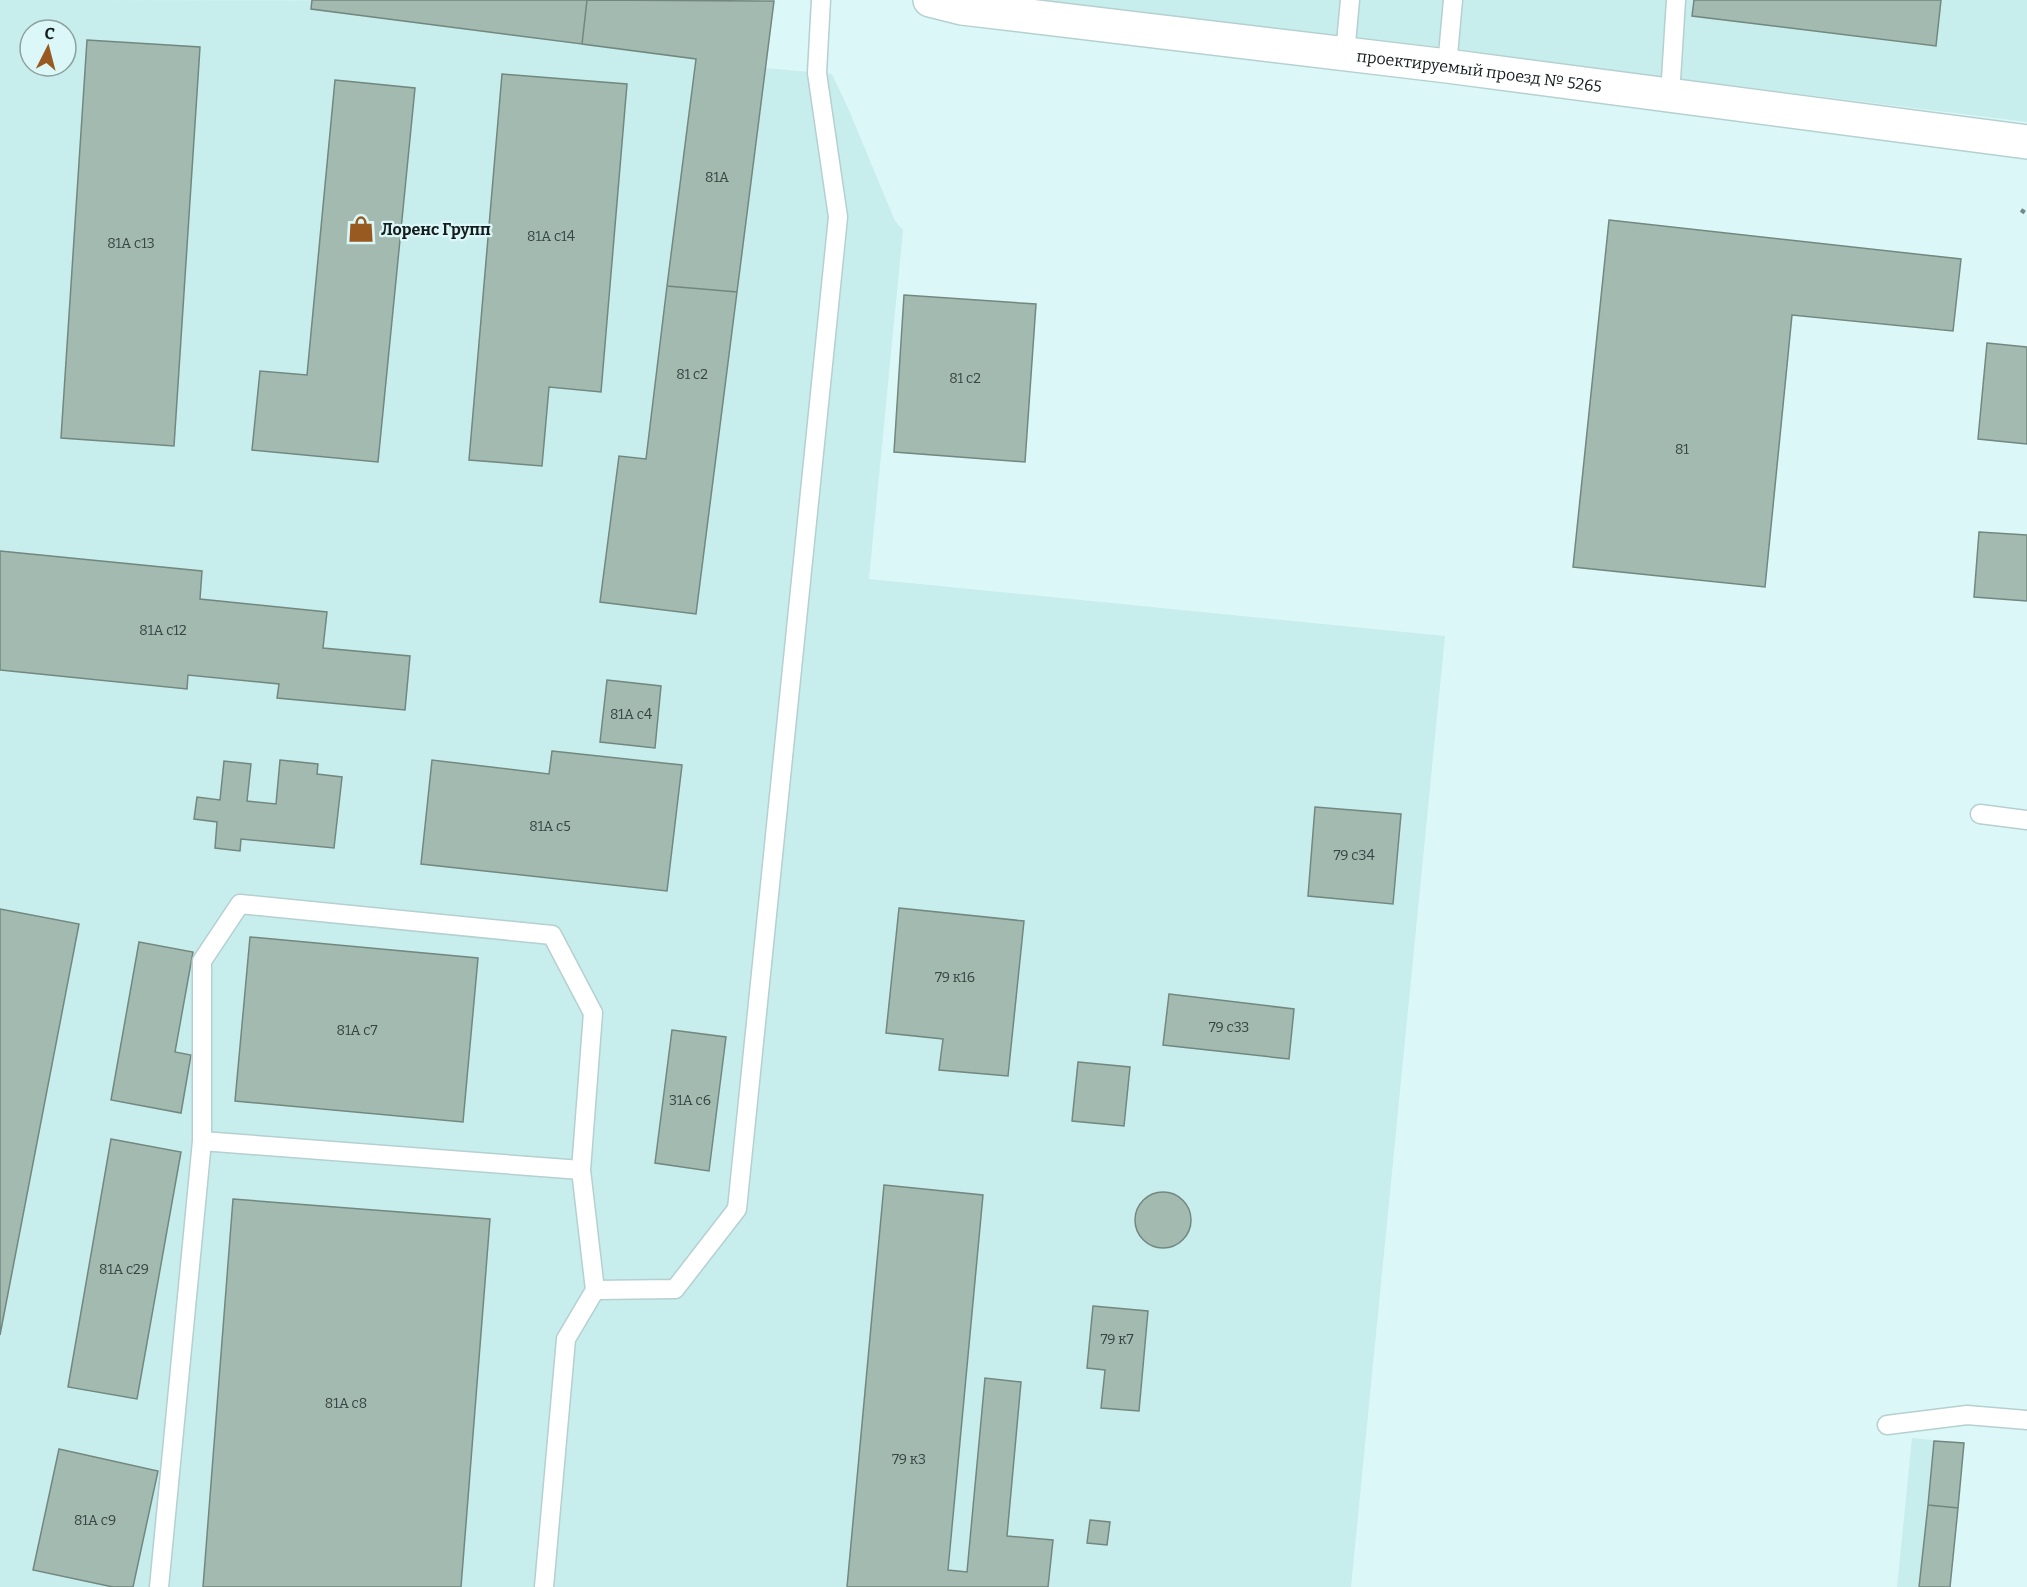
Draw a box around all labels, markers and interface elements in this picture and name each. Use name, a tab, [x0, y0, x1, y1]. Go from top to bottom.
north arrow	[18, 18, 78, 78]
text: С	[43, 24, 56, 44]
street label: проектируемый проезд № 5265	[1356, 46, 1603, 96]
house number: 81А	[705, 169, 729, 186]
shop icon: Лоренс Групп	[346, 214, 376, 244]
place label: Лоренс Групп	[381, 220, 491, 239]
house number: 81А с14	[527, 228, 575, 245]
house number: 81А с13	[107, 235, 155, 252]
house number: 81 с2	[676, 366, 708, 383]
house number: 81 с2	[949, 370, 981, 387]
house number: 81	[1675, 441, 1689, 458]
house number: 81А с12	[139, 622, 187, 639]
house number: 81А с4	[610, 706, 652, 723]
house number: 81А с5	[529, 818, 571, 835]
house number: 79 с34	[1333, 847, 1375, 864]
house number: 79 к16	[935, 969, 975, 986]
house number: 79 с33	[1209, 1019, 1249, 1036]
house number: 81А с7	[336, 1022, 378, 1039]
house number: 31А с6	[669, 1092, 711, 1109]
house number: 81А с29	[99, 1261, 149, 1278]
house number: 79 к7	[1100, 1331, 1134, 1348]
house number: 81А с8	[325, 1395, 367, 1412]
house number: 79 к3	[892, 1451, 926, 1468]
house number: 81А с9	[74, 1512, 116, 1529]

